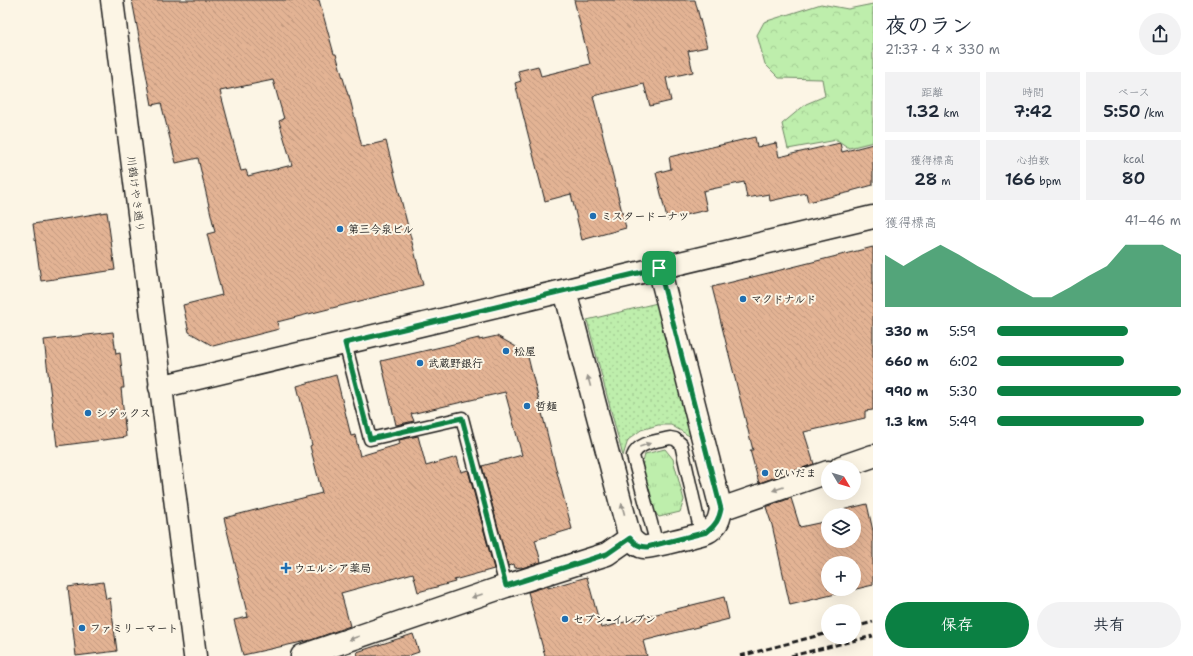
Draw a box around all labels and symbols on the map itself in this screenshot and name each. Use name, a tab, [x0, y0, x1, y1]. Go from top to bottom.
street label: 川鶴けやき通り	[123, 155, 148, 233]
place label: ミスタードーナツ	[601, 209, 689, 224]
marker: ミスタードーナツ	[588, 211, 598, 221]
place label: 第三今泉ビル	[348, 222, 414, 237]
marker: 第三今泉ビル	[335, 224, 345, 234]
pin	[642, 251, 676, 285]
place label: マクドナルド	[751, 292, 817, 307]
marker: マクドナルド	[738, 294, 748, 304]
place label: 松屋	[514, 344, 536, 359]
marker: 松屋	[501, 346, 511, 356]
place label: 武蔵野銀行	[428, 356, 483, 371]
marker: 武蔵野銀行	[415, 358, 425, 368]
one-way arrow	[585, 375, 591, 387]
place label: 哲麺	[535, 399, 557, 414]
marker: 哲麺	[522, 401, 532, 411]
place label: シダックス	[96, 406, 151, 421]
marker: シダックス	[83, 408, 93, 418]
one-way arrow	[639, 442, 651, 448]
north arrow	[821, 460, 861, 500]
place label: びいだま	[773, 466, 817, 481]
marker: びいだま	[760, 468, 770, 478]
one-way arrow	[772, 486, 784, 492]
one-way arrow	[619, 502, 625, 515]
place label: ウエルシア薬局	[294, 561, 371, 576]
marker: ウエルシア薬局	[281, 563, 291, 573]
one-way arrow	[471, 594, 483, 600]
place label: セブン-イレブン	[573, 612, 656, 627]
marker: セブン-イレブン	[560, 614, 570, 624]
place label: ファミリーマート	[90, 621, 178, 636]
marker: ファミリーマート	[77, 623, 87, 633]
one-way arrow	[348, 636, 360, 642]

